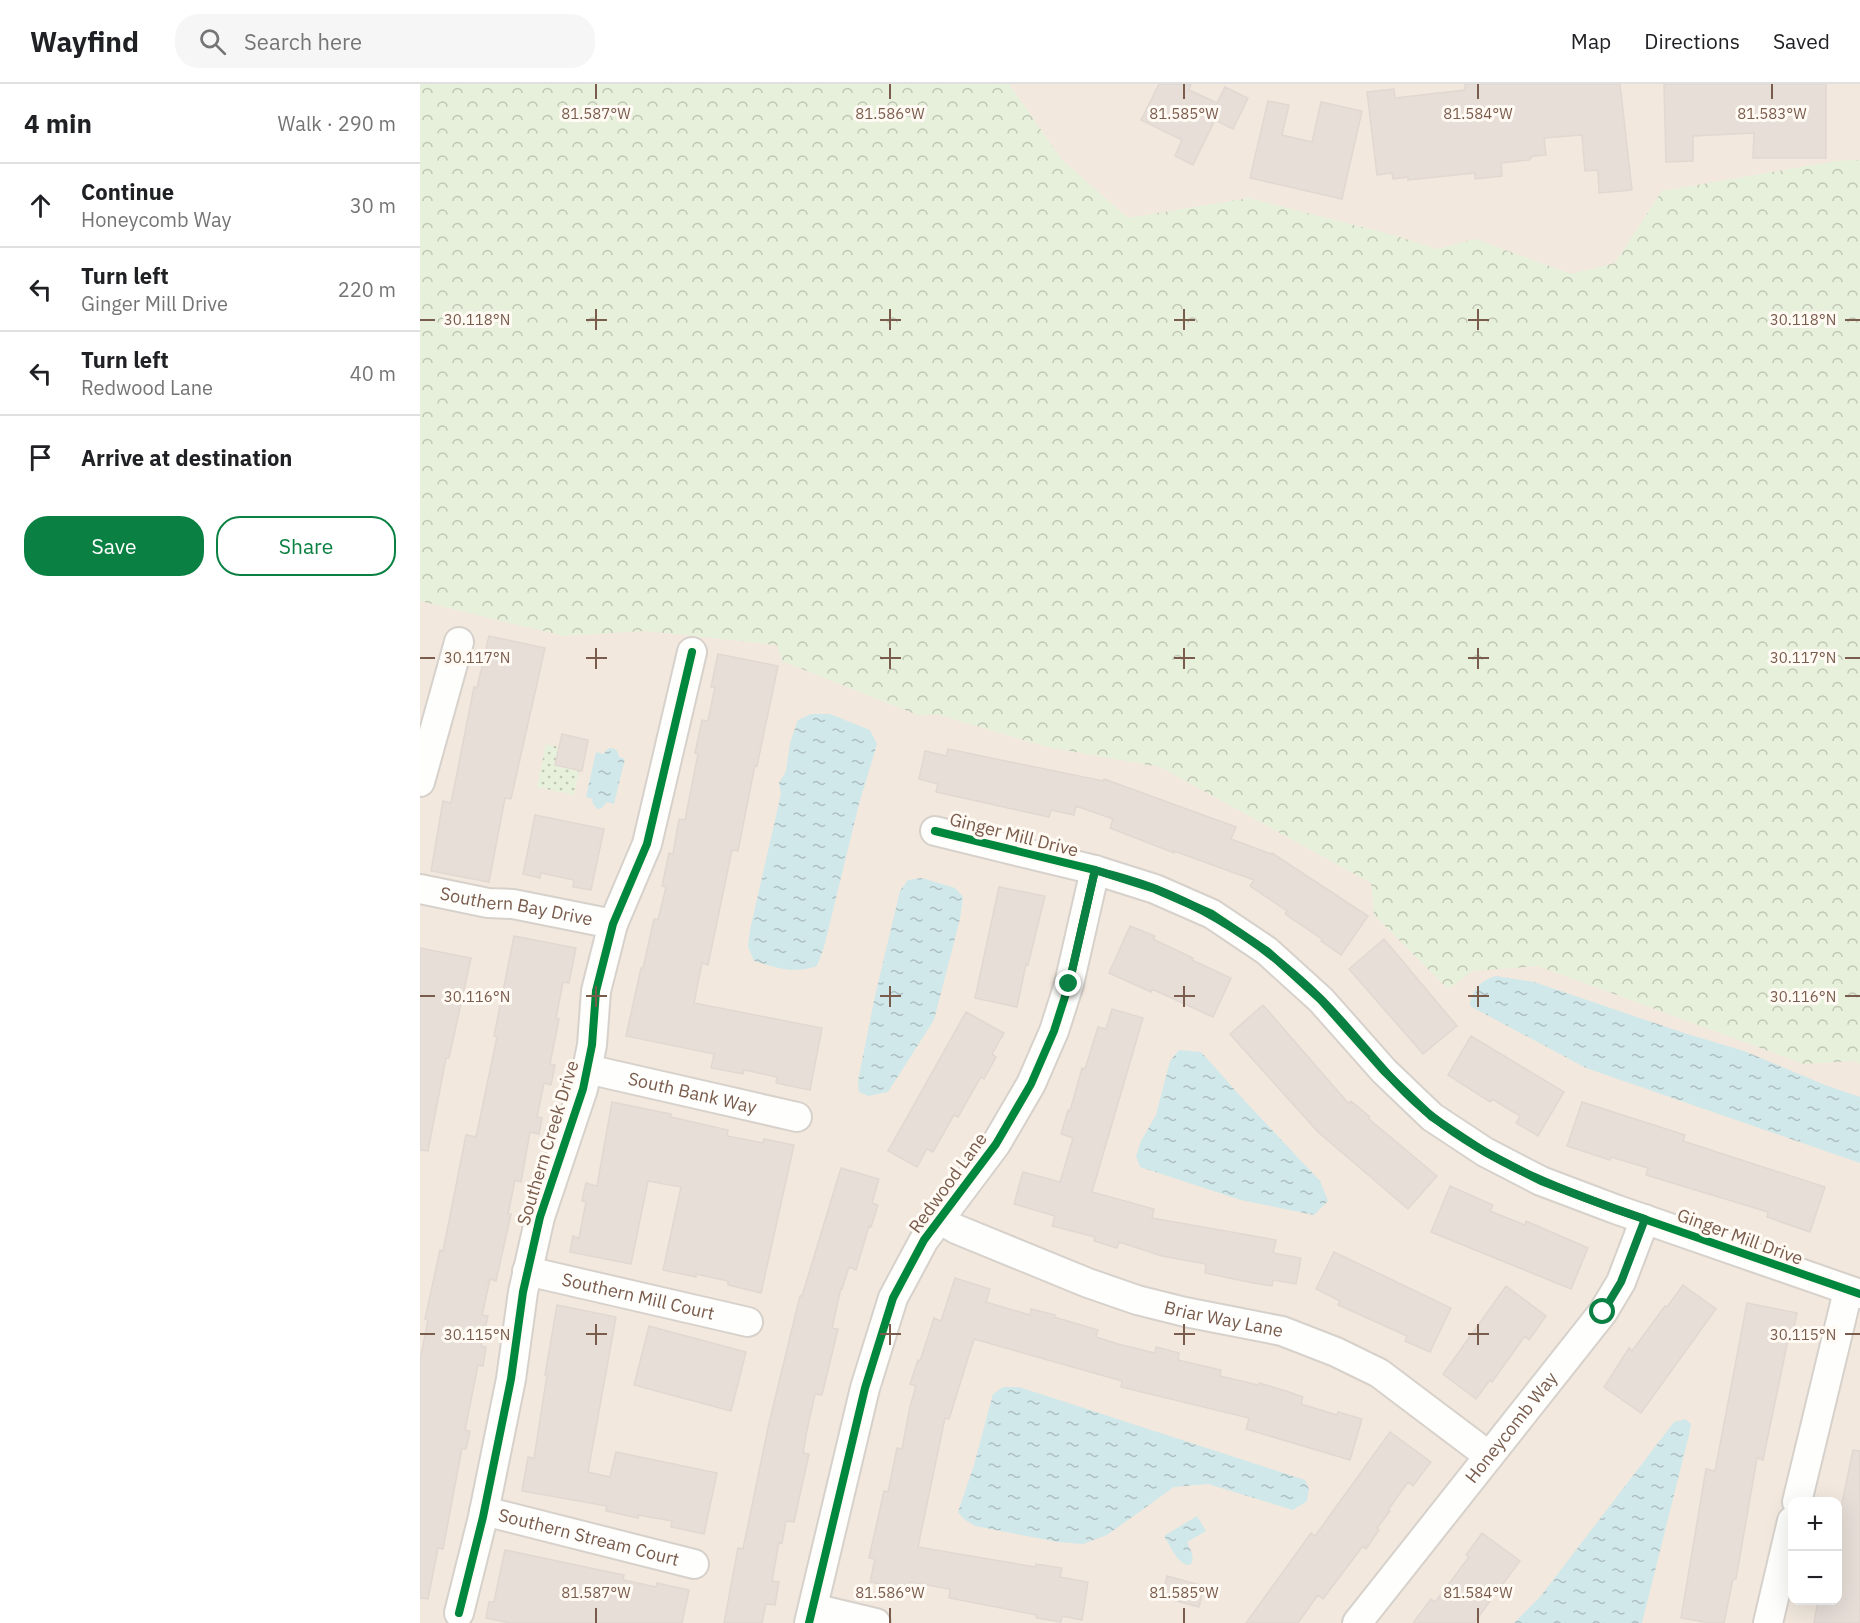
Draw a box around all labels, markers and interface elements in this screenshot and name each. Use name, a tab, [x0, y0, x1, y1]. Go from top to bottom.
search box	[175, 14, 595, 68]
text: Wayfind	[30, 23, 139, 60]
icon: search	[196, 25, 229, 58]
text: Search here	[244, 27, 362, 56]
text: Map	[1571, 27, 1611, 55]
text: Directions	[1644, 27, 1740, 55]
text: Saved	[1773, 27, 1830, 55]
text: 81.587°W	[561, 104, 631, 123]
text: 81.586°W	[855, 104, 925, 123]
text: 81.585°W	[1149, 104, 1219, 123]
text: 81.584°W	[1443, 104, 1513, 123]
text: 81.583°W	[1737, 104, 1807, 123]
text: 4 min	[24, 106, 92, 140]
text: Walk · 290 m	[278, 110, 396, 137]
text: Continue	[81, 177, 174, 206]
icon: ahead	[24, 189, 57, 222]
text: 30 m	[350, 192, 396, 219]
text: Honeycomb Way	[81, 206, 232, 233]
text: Turn left	[81, 261, 169, 290]
icon: left	[24, 273, 57, 306]
text: 220 m	[338, 276, 396, 303]
text: Ginger Mill Drive	[81, 290, 228, 317]
text: 30.118°N	[444, 310, 510, 329]
text: 30.118°N	[1770, 310, 1836, 329]
text: Turn left	[81, 345, 169, 374]
icon: left	[24, 357, 57, 390]
text: 40 m	[350, 360, 396, 387]
text: Redwood Lane	[81, 374, 213, 401]
icon: arrive	[24, 441, 57, 474]
text: Arrive at destination	[81, 443, 292, 472]
button: Save	[24, 516, 204, 576]
button: Share	[216, 516, 396, 576]
text: 30.117°N	[444, 648, 510, 667]
text: 30.117°N	[1770, 648, 1836, 667]
street label: Ginger Mill Drive	[947, 807, 1081, 862]
street label: Southern Bay Drive	[438, 881, 595, 931]
route end	[1055, 970, 1081, 996]
text: 30.116°N	[444, 987, 510, 1006]
text: 30.116°N	[1770, 987, 1836, 1006]
street label: Southern Creek Drive	[511, 1058, 584, 1228]
street label: South Bank Way	[626, 1067, 759, 1118]
street label: Redwood Lane	[903, 1128, 992, 1238]
street label: Ginger Mill Drive	[1674, 1203, 1806, 1270]
street label: Southern Mill Court	[560, 1267, 717, 1325]
street label: Briar Way Lane	[1162, 1295, 1285, 1342]
route start	[1589, 1298, 1615, 1324]
text: 30.115°N	[444, 1325, 510, 1344]
text: 30.115°N	[1770, 1325, 1836, 1344]
street label: Honeycomb Way	[1460, 1367, 1562, 1488]
map controls	[1788, 1497, 1842, 1605]
button: +	[1788, 1497, 1842, 1551]
street label: Southern Stream Court	[496, 1503, 682, 1571]
button: −	[1788, 1551, 1842, 1605]
text: 81.587°W	[561, 1583, 631, 1602]
text: 81.586°W	[855, 1583, 925, 1602]
text: 81.585°W	[1149, 1583, 1219, 1602]
text: 81.584°W	[1443, 1583, 1513, 1602]

